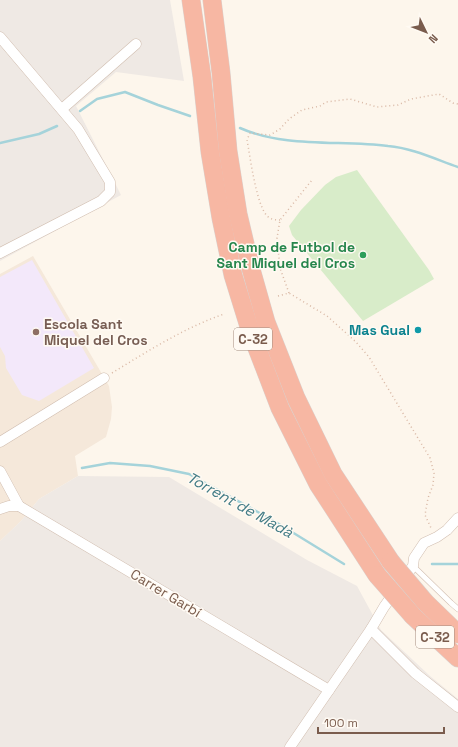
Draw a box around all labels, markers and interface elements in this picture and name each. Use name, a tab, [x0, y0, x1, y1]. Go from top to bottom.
north arrow	[406, 12, 446, 52]
text: N	[426, 31, 441, 46]
place label: Camp de Futbol de Sant Miquel del Cros	[217, 238, 355, 272]
marker: Camp de Futbol de Sant Miquel del Cros	[358, 250, 368, 260]
place label: Escola Sant Miquel del Cros	[44, 315, 148, 349]
place label: Mas Gual	[349, 321, 410, 339]
marker: Mas Gual	[413, 325, 423, 335]
marker: Escola Sant Miquel del Cros	[31, 327, 41, 337]
road number: C-32	[234, 328, 272, 350]
water label: Torrent de Madà	[184, 468, 297, 542]
street label: Carrer Garbí	[127, 565, 205, 621]
road number: C-32	[416, 626, 454, 648]
scale bar	[318, 709, 444, 735]
text: 100 m	[324, 715, 358, 731]

